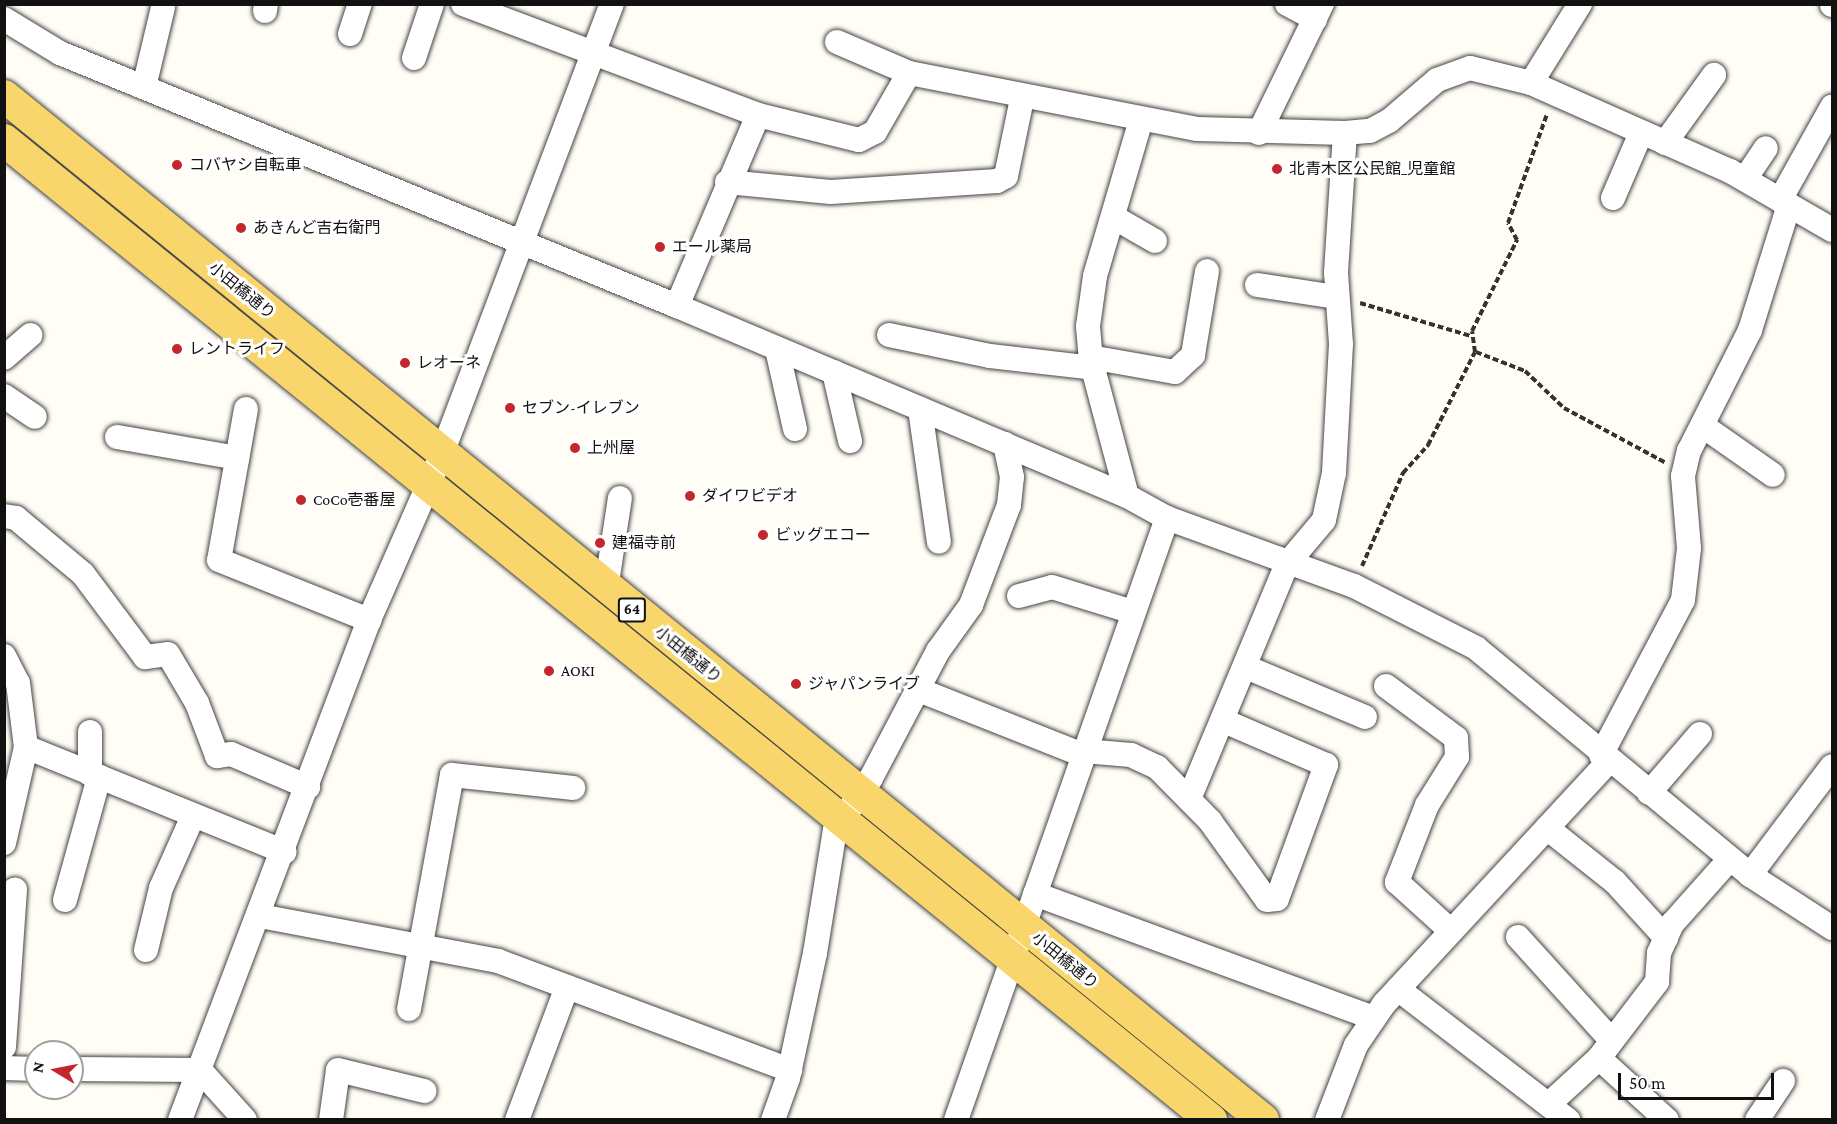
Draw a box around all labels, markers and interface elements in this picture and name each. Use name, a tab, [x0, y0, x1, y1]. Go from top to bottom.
place label: コバヤシ自転車	[189, 155, 301, 175]
marker: コバヤシ自転車	[170, 158, 184, 172]
place label: 北青木区公民館_児童館	[1289, 159, 1455, 179]
marker: 北青木区公民館_児童館	[1270, 162, 1284, 176]
place label: あきんど吉右衛門	[253, 218, 381, 238]
marker: あきんど吉右衛門	[234, 221, 248, 235]
place label: エール薬局	[672, 237, 752, 257]
marker: エール薬局	[653, 240, 667, 254]
street label: 小田橋通り	[205, 258, 279, 324]
place label: レントライフ	[189, 339, 285, 359]
marker: レントライフ	[170, 342, 184, 356]
place label: レオーネ	[417, 353, 481, 373]
marker: レオーネ	[398, 356, 412, 370]
place label: セブン-イレブン	[522, 398, 640, 418]
marker: セブン-イレブン	[503, 401, 517, 415]
place label: 上州屋	[587, 438, 635, 458]
marker: 上州屋	[568, 441, 582, 455]
place label: ダイワビデオ	[702, 486, 798, 506]
marker: ダイワビデオ	[683, 489, 697, 503]
place label: CoCo壱番屋	[313, 490, 396, 510]
marker: CoCo壱番屋	[294, 493, 308, 507]
place label: ビッグエコー	[775, 525, 871, 545]
marker: ビッグエコー	[756, 528, 770, 542]
place label: 建福寺前	[612, 533, 676, 553]
marker: 建福寺前	[593, 536, 607, 550]
road number: 64	[617, 598, 647, 622]
street label: 小田橋通り	[651, 622, 725, 688]
place label: AOKI	[561, 661, 595, 681]
marker: AOKI	[542, 664, 556, 678]
place label: ジャパンライブ	[808, 674, 920, 694]
marker: ジャパンライブ	[789, 677, 803, 691]
street label: 小田橋通り	[1028, 928, 1102, 994]
north arrow	[24, 1040, 84, 1100]
text: N	[28, 1060, 47, 1074]
scale bar	[1621, 1061, 1777, 1099]
text: 50 m	[1629, 1073, 1666, 1093]

